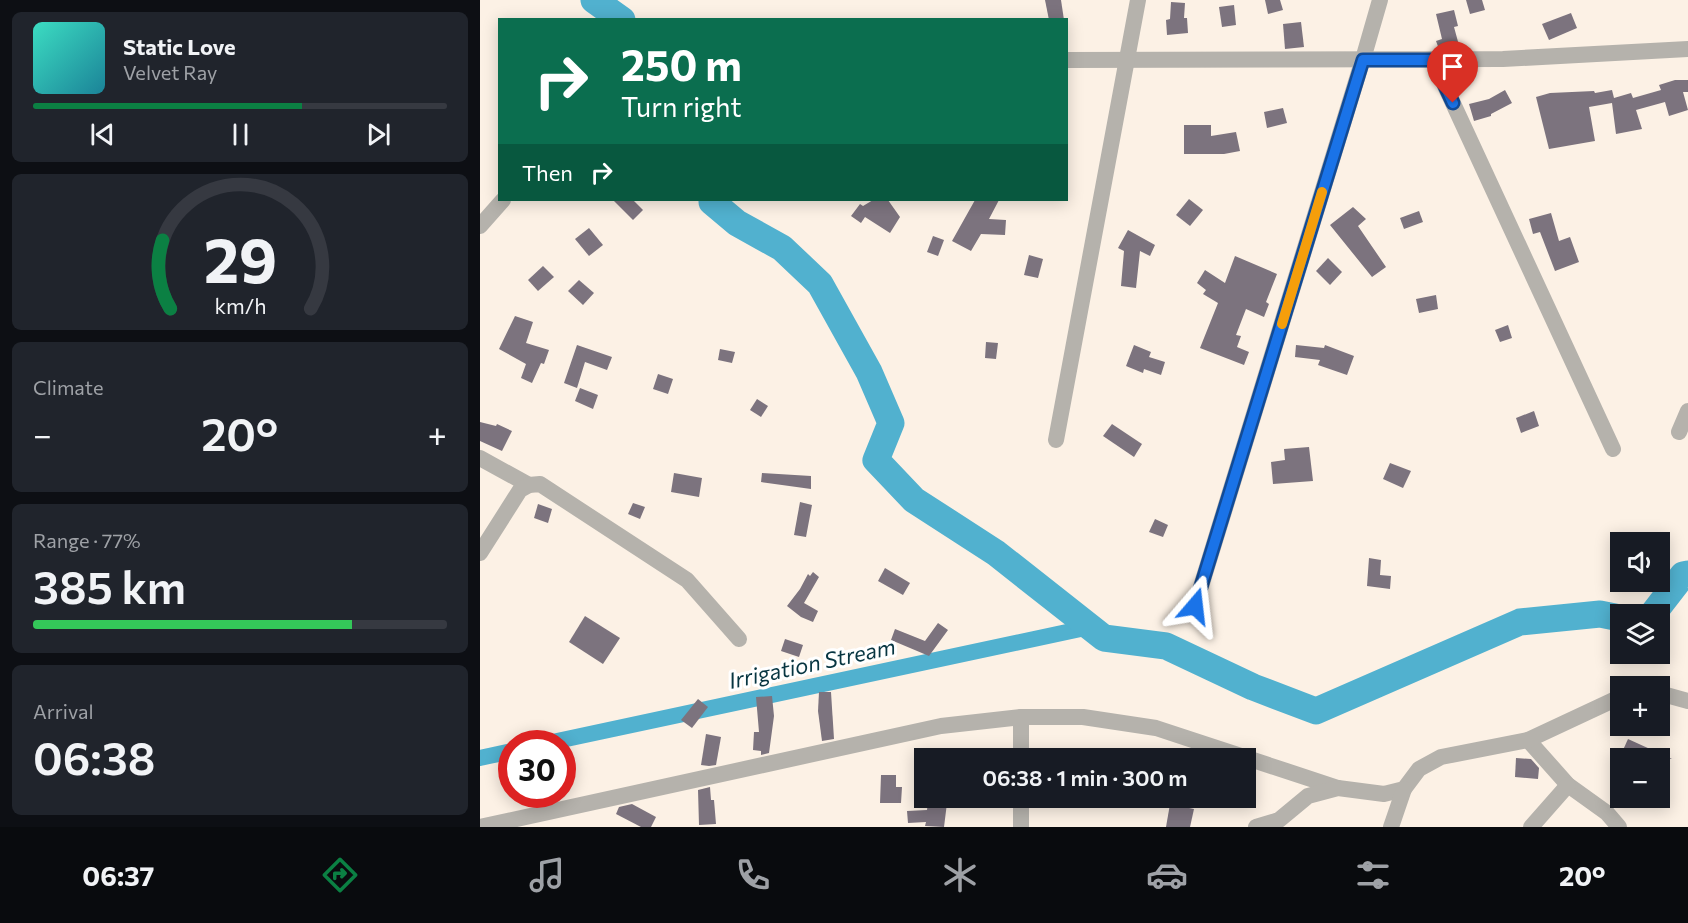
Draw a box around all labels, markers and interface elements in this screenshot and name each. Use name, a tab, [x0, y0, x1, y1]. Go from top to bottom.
text: Static Love	[123, 33, 236, 60]
text: 250 m	[621, 38, 742, 90]
pin	[1427, 41, 1478, 103]
icon: right	[522, 42, 600, 120]
icon: arrive	[1436, 50, 1469, 83]
text: Velvet Ray	[123, 60, 217, 84]
text: Turn right	[621, 90, 741, 123]
icon: previous	[86, 118, 119, 151]
icon: pause	[224, 118, 257, 151]
icon: next	[362, 118, 395, 151]
icon: right	[585, 156, 618, 189]
text: Then	[522, 159, 573, 186]
text: 29	[203, 220, 277, 296]
text: km/h	[214, 292, 266, 318]
text: Climate	[33, 375, 103, 399]
text: 20°	[201, 405, 278, 460]
text: −	[33, 413, 52, 454]
text: +	[428, 413, 447, 454]
text: Range · 77%	[33, 528, 141, 552]
map controls	[1610, 532, 1670, 808]
button: sound	[1610, 532, 1670, 592]
text: 385 km	[33, 558, 186, 613]
position arrow	[1163, 574, 1227, 638]
button: layers	[1610, 604, 1670, 664]
water label: Irrigation Stream	[726, 632, 898, 694]
button: +	[1610, 676, 1670, 736]
text: Arrival	[33, 699, 94, 723]
text: 06:38	[33, 729, 156, 784]
speed limit sign: 30	[498, 730, 576, 808]
button: −	[1610, 748, 1670, 808]
text: 06:38 · 1 min · 300 m	[983, 764, 1187, 791]
icon: directions	[319, 854, 361, 896]
icon: music	[526, 854, 568, 896]
icon: phone	[732, 854, 774, 896]
icon: climate	[939, 854, 981, 896]
icon: car	[1146, 854, 1188, 896]
icon: filters	[1352, 854, 1394, 896]
text: 06:37	[82, 859, 154, 892]
text: 20°	[1559, 859, 1606, 892]

